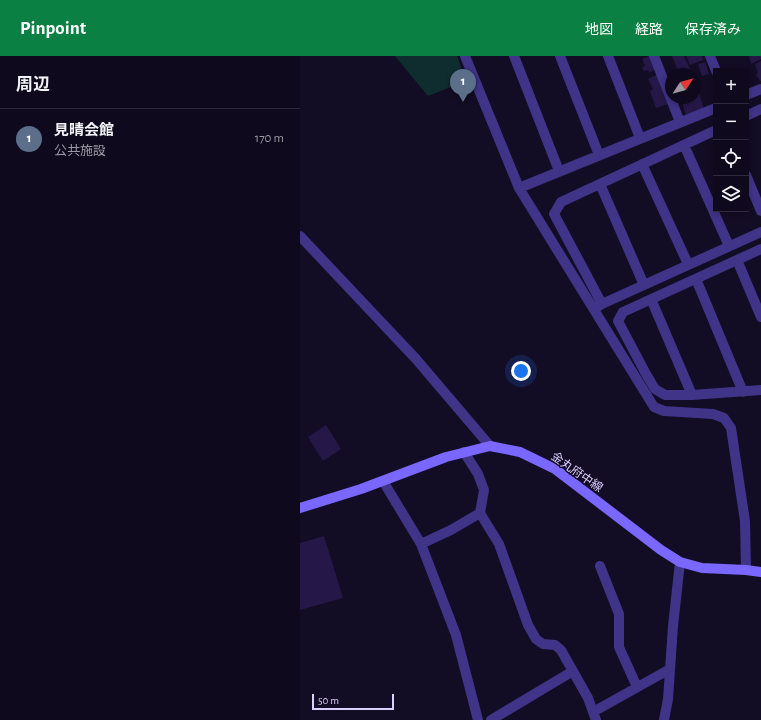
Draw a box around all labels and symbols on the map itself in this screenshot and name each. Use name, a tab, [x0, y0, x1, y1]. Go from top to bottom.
north arrow	[665, 68, 701, 104]
pin: 1	[450, 69, 476, 102]
your location	[511, 361, 531, 381]
street label: 金丸府中線	[549, 449, 606, 494]
scale bar	[312, 692, 394, 711]

